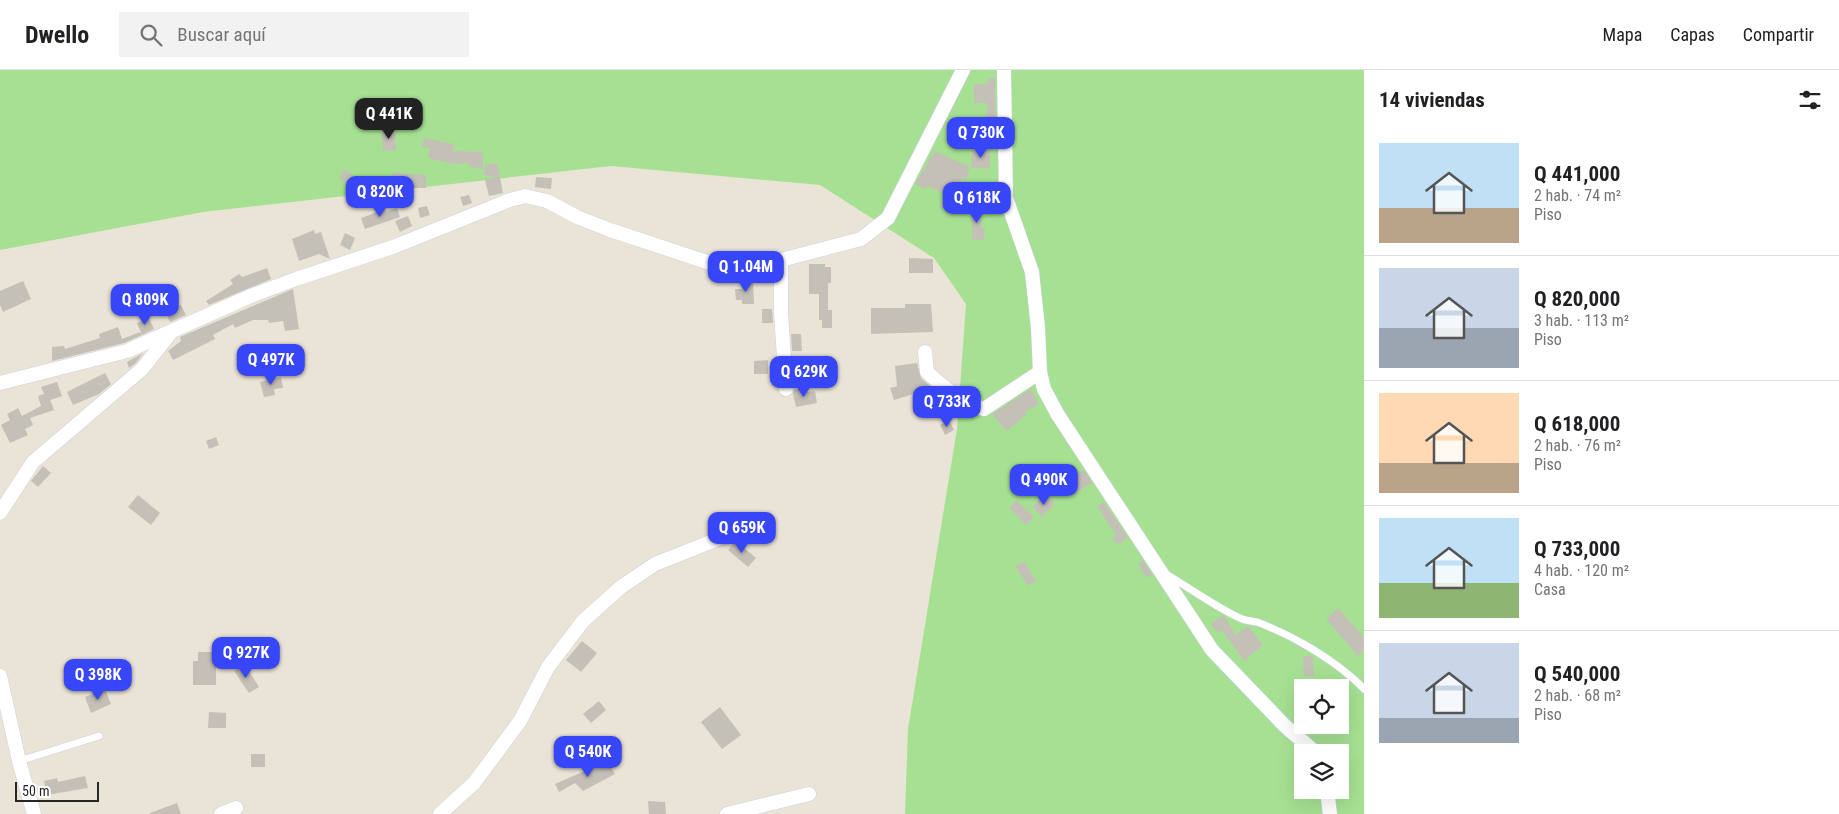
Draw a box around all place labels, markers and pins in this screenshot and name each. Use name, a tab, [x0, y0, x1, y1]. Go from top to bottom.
pin: Q 441K	[348, 98, 430, 140]
pin: Q 730K	[940, 116, 1022, 159]
pin: Q 820K	[339, 176, 421, 218]
pin: Q 618K	[936, 182, 1018, 224]
pin: Q 1.04M	[700, 250, 792, 293]
pin: Q 809K	[104, 284, 186, 326]
pin: Q 497K	[230, 344, 312, 386]
pin: Q 629K	[763, 356, 845, 398]
pin: Q 733K	[906, 386, 988, 428]
pin: Q 490K	[1003, 464, 1085, 506]
pin: Q 659K	[701, 512, 783, 554]
pin: Q 927K	[205, 636, 287, 679]
pin: Q 398K	[57, 658, 139, 701]
pin: Q 540K	[547, 736, 629, 778]

